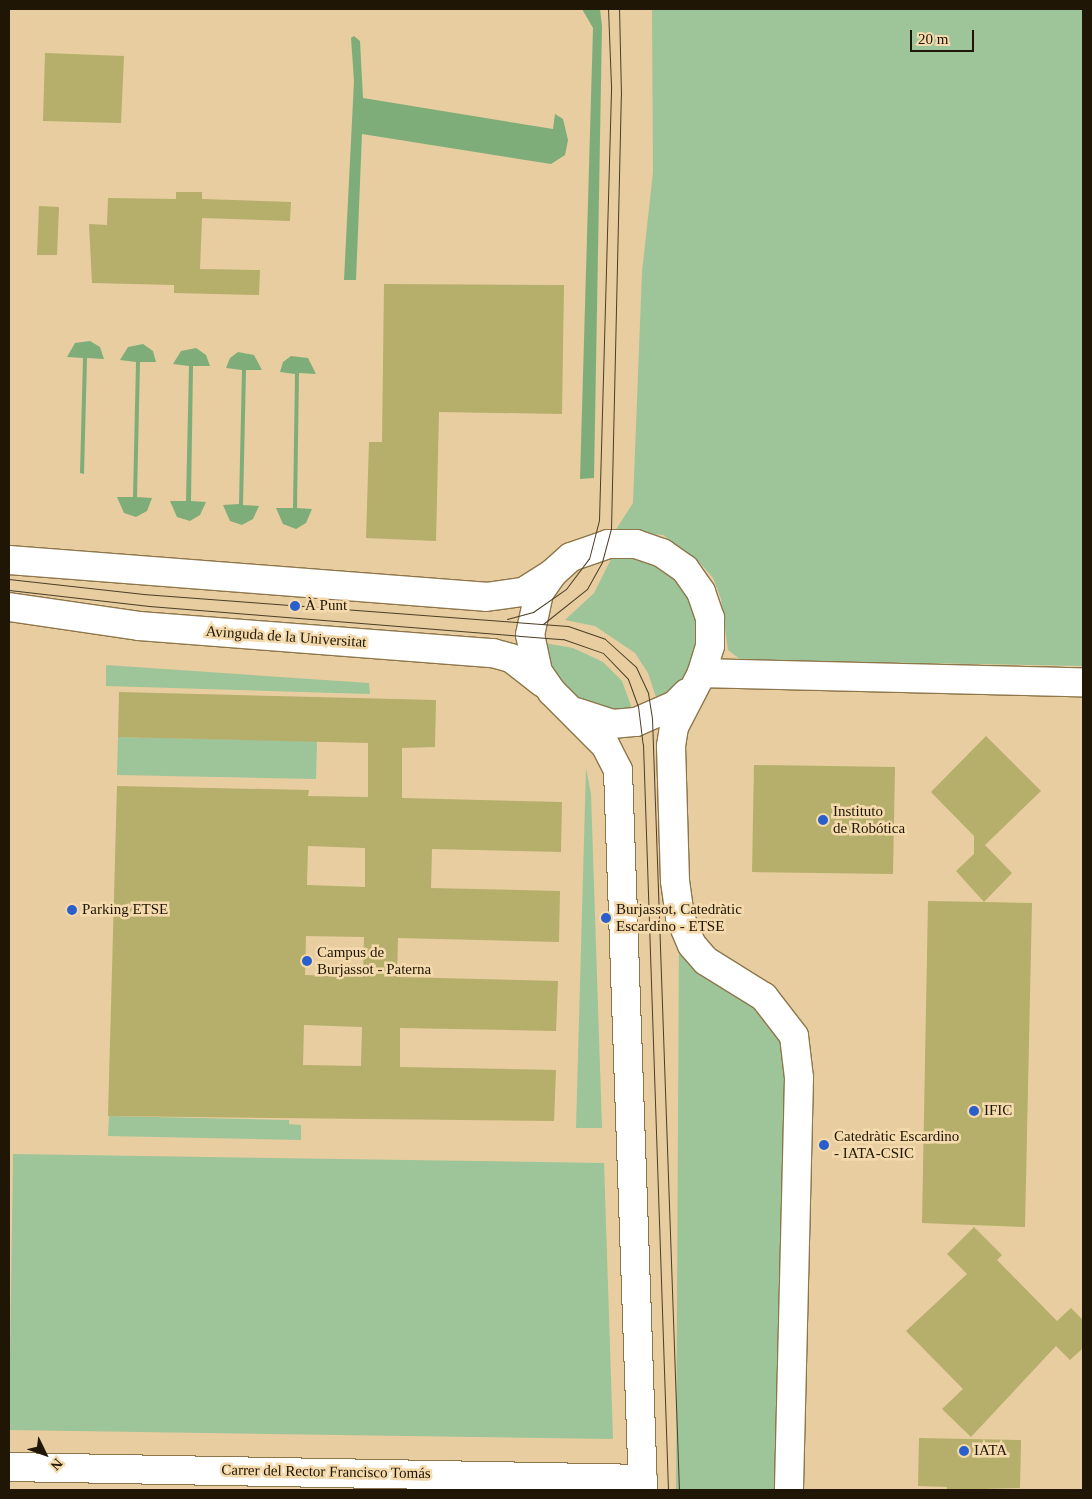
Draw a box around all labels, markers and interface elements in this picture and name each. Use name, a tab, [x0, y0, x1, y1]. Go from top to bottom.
scale bar	[912, 20, 976, 52]
text: 20 m	[918, 31, 948, 47]
place label: À Punt	[305, 597, 347, 615]
marker: À Punt	[289, 600, 301, 612]
street label: Avinguda de la Universitat	[205, 622, 367, 652]
place label: Instituto de Robótica	[833, 802, 905, 837]
marker: Instituto de Robótica	[817, 814, 829, 826]
place label: Burjassot, Catedràtic Escardino - ETSE	[616, 900, 742, 935]
place label: Parking ETSE	[82, 901, 168, 919]
marker: Parking ETSE	[66, 904, 78, 916]
marker: Burjassot, Catedràtic Escardino - ETSE	[600, 912, 612, 924]
place label: Campus de Burjassot - Paterna	[317, 943, 431, 978]
marker: Campus de Burjassot - Paterna	[301, 955, 313, 967]
place label: IFIC	[984, 1102, 1012, 1120]
marker: IFIC	[968, 1105, 980, 1117]
place label: Catedràtic Escardino - IATA-CSIC	[834, 1127, 959, 1162]
marker: Catedràtic Escardino - IATA-CSIC	[818, 1139, 830, 1151]
north arrow	[20, 1429, 70, 1479]
place label: IATA	[974, 1442, 1007, 1460]
marker: IATA	[958, 1445, 970, 1457]
text: N	[48, 1456, 65, 1473]
street label: Carrer del Rector Francisco Tomás	[221, 1461, 431, 1483]

